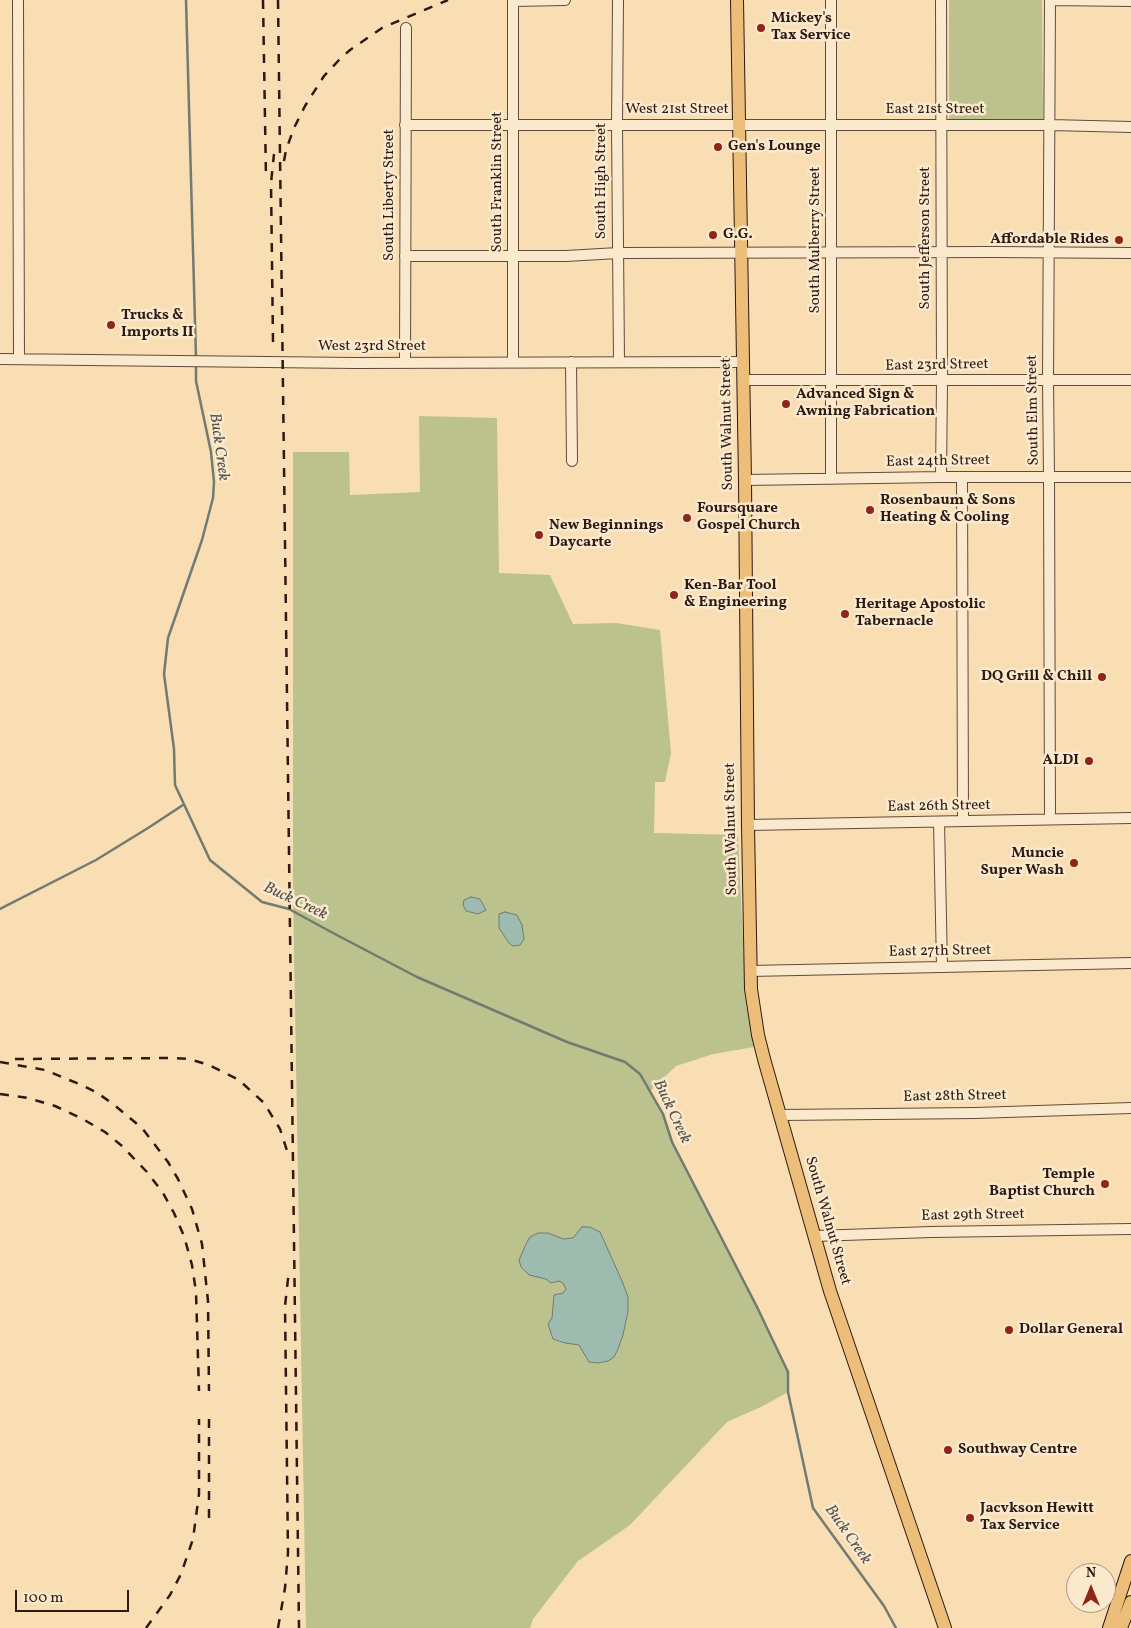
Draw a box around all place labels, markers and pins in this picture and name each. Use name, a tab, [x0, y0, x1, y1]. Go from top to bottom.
place label: Mickey's Tax Service	[771, 10, 851, 45]
marker: Mickey's Tax Service	[755, 22, 767, 34]
place label: Gen's Lounge	[728, 138, 821, 156]
marker: Gen's Lounge	[712, 141, 724, 153]
place label: G.G.	[723, 226, 753, 244]
marker: G.G.	[707, 229, 719, 241]
place label: Affordable Rides	[990, 231, 1109, 249]
marker: Affordable Rides	[1113, 234, 1125, 246]
place label: Trucks & Imports II	[121, 307, 193, 342]
marker: Trucks & Imports II	[105, 319, 117, 331]
place label: Advanced Sign & Awning Fabrication	[796, 386, 935, 421]
marker: Advanced Sign & Awning Fabrication	[780, 398, 792, 410]
place label: Rosenbaum & Sons Heating & Cooling	[880, 492, 1015, 527]
place label: Foursquare Gospel Church	[697, 500, 800, 535]
marker: Rosenbaum & Sons Heating & Cooling	[864, 504, 876, 516]
marker: Foursquare Gospel Church	[681, 512, 693, 524]
place label: New Beginnings Daycarte	[549, 517, 664, 552]
marker: New Beginnings Daycarte	[533, 529, 545, 541]
place label: Ken-Bar Tool & Engineering	[684, 577, 787, 612]
marker: Ken-Bar Tool & Engineering	[668, 589, 680, 601]
place label: Heritage Apostolic Tabernacle	[855, 596, 986, 631]
marker: Heritage Apostolic Tabernacle	[839, 608, 851, 620]
place label: DQ Grill & Chill	[981, 668, 1092, 686]
marker: DQ Grill & Chill	[1096, 671, 1108, 683]
place label: ALDI	[1043, 752, 1079, 770]
marker: ALDI	[1083, 755, 1095, 767]
place label: Muncie Super Wash	[981, 845, 1064, 880]
marker: Muncie Super Wash	[1068, 857, 1080, 869]
place label: Temple Baptist Church	[989, 1166, 1095, 1201]
marker: Temple Baptist Church	[1099, 1178, 1111, 1190]
place label: Dollar General	[1019, 1321, 1123, 1339]
marker: Dollar General	[1003, 1324, 1015, 1336]
place label: Southway Centre	[958, 1441, 1077, 1459]
marker: Southway Centre	[942, 1444, 954, 1456]
place label: Jacvkson Hewitt Tax Service	[980, 1500, 1094, 1535]
marker: Jacvkson Hewitt Tax Service	[964, 1512, 976, 1524]

